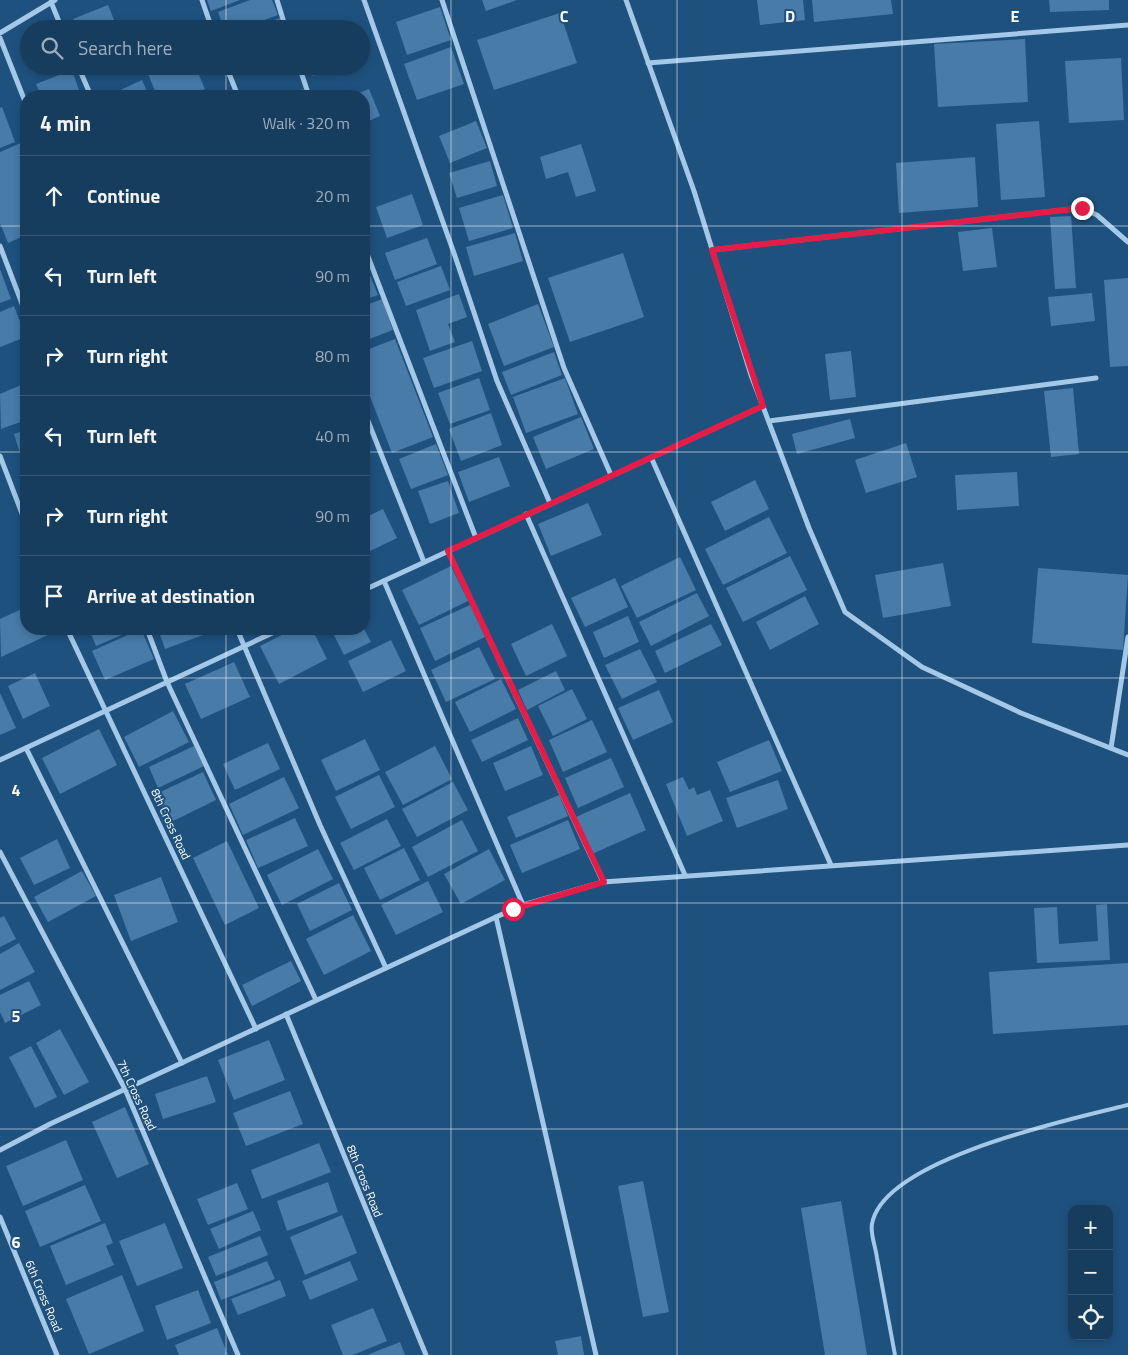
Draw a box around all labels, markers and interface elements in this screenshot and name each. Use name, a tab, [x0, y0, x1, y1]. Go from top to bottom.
text: C	[560, 4, 569, 28]
text: D	[785, 4, 795, 28]
text: E	[1011, 4, 1020, 28]
search box	[20, 20, 370, 75]
text: Search here	[78, 33, 172, 62]
icon: search	[38, 34, 66, 62]
text: 4 min	[40, 107, 91, 139]
text: Walk · 320 m	[262, 111, 350, 135]
text: Continue	[87, 181, 160, 210]
icon: ahead	[40, 182, 68, 210]
text: 20 m	[315, 184, 350, 208]
route end	[1071, 197, 1094, 220]
text: Turn left	[87, 261, 157, 290]
icon: left	[40, 262, 68, 290]
text: 90 m	[315, 264, 350, 288]
text: Turn right	[87, 341, 168, 370]
icon: right	[40, 342, 68, 370]
text: 80 m	[315, 344, 350, 368]
text: Turn left	[87, 421, 157, 450]
icon: left	[40, 422, 68, 450]
text: 40 m	[315, 424, 350, 448]
text: Turn right	[87, 501, 168, 530]
icon: right	[40, 502, 68, 530]
text: 90 m	[315, 504, 350, 528]
text: Arrive at destination	[87, 581, 255, 610]
icon: arrive	[40, 582, 68, 610]
text: 4	[12, 778, 21, 802]
street label: 8th Cross Road	[146, 785, 196, 863]
route start	[502, 898, 525, 921]
text: 5	[12, 1004, 21, 1028]
street label: 7th Cross Road	[112, 1056, 162, 1134]
street label: 8th Cross Road	[342, 1142, 388, 1220]
map controls	[1068, 1205, 1113, 1340]
button: +	[1068, 1205, 1113, 1250]
text: 6	[12, 1230, 21, 1254]
button: −	[1068, 1250, 1113, 1295]
street label: 6th Cross Road	[20, 1257, 68, 1335]
button: locate	[1068, 1295, 1113, 1340]

